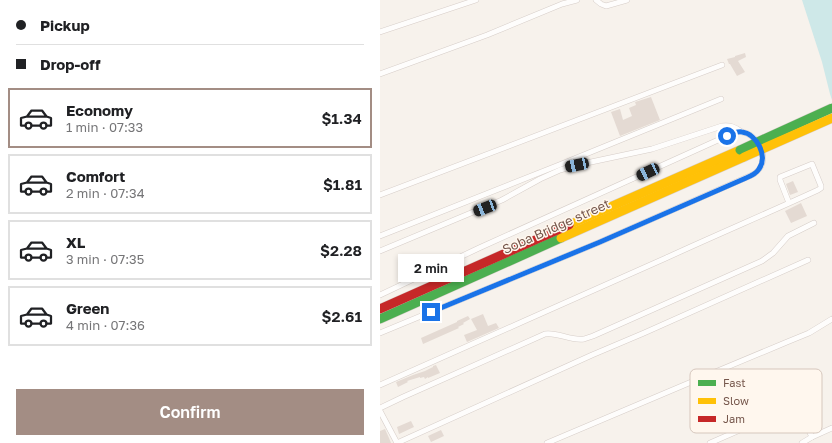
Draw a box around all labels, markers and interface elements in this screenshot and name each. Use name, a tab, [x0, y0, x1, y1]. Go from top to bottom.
text: Pickup	[40, 16, 90, 34]
text: Drop-off	[40, 55, 100, 73]
icon: car	[18, 100, 54, 136]
text: Economy	[66, 101, 133, 119]
text: $1.34	[321, 109, 362, 127]
text: 1 min · 07:33	[66, 119, 143, 135]
route start	[718, 127, 736, 145]
car	[564, 157, 590, 173]
car	[635, 161, 661, 183]
icon: car	[18, 166, 54, 202]
text: Comfort	[66, 167, 125, 185]
text: $1.81	[323, 175, 362, 193]
text: 2 min · 07:34	[66, 185, 145, 201]
street label: Soba Bridge street	[500, 195, 612, 257]
car	[472, 198, 498, 218]
icon: car	[18, 232, 54, 268]
text: XL	[66, 233, 85, 251]
text: $2.28	[320, 241, 362, 259]
text: 3 min · 07:35	[66, 251, 144, 267]
callout: 2 min	[398, 254, 464, 282]
text: 2 min	[414, 260, 448, 276]
icon: car	[18, 298, 54, 334]
text: Green	[66, 299, 109, 317]
route end	[422, 303, 440, 321]
text: $2.61	[322, 307, 362, 325]
text: 4 min · 07:36	[66, 317, 145, 333]
legend	[690, 369, 822, 433]
text: Fast	[723, 376, 746, 389]
button: Confirm	[16, 389, 364, 435]
text: Slow	[723, 394, 749, 407]
text: Jam	[723, 412, 745, 425]

